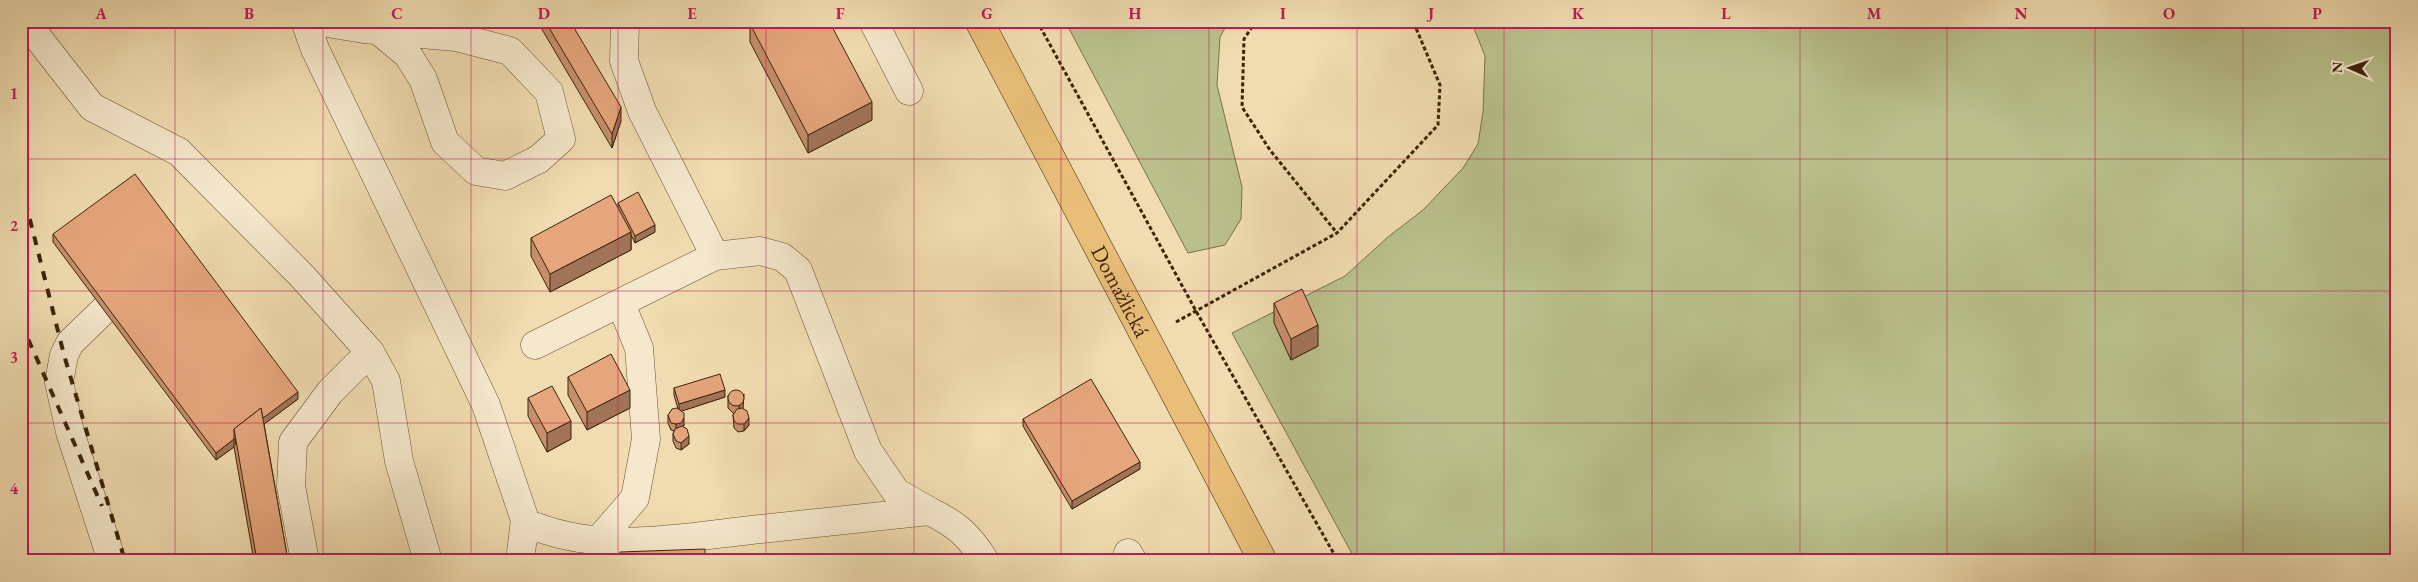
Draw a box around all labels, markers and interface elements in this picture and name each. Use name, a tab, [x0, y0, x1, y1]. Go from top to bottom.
text: A	[94, 3, 107, 24]
text: B	[244, 3, 254, 24]
text: C	[391, 3, 403, 24]
text: D	[538, 3, 550, 24]
text: E	[687, 3, 697, 24]
text: F	[836, 3, 845, 24]
text: G	[981, 3, 993, 24]
text: H	[1129, 3, 1142, 24]
text: I	[1280, 3, 1286, 24]
text: J	[1426, 3, 1434, 24]
text: K	[1572, 3, 1585, 24]
text: L	[1721, 3, 1731, 24]
text: M	[1867, 3, 1882, 24]
text: N	[2015, 3, 2028, 24]
text: O	[2163, 3, 2175, 24]
text: P	[2312, 3, 2322, 24]
north arrow	[2326, 42, 2376, 92]
text: N	[2328, 61, 2346, 74]
text: 1	[10, 83, 18, 104]
text: 2	[10, 215, 19, 236]
street label: Domažlická	[1084, 240, 1157, 342]
text: 3	[10, 347, 18, 368]
text: 4	[10, 478, 19, 499]

